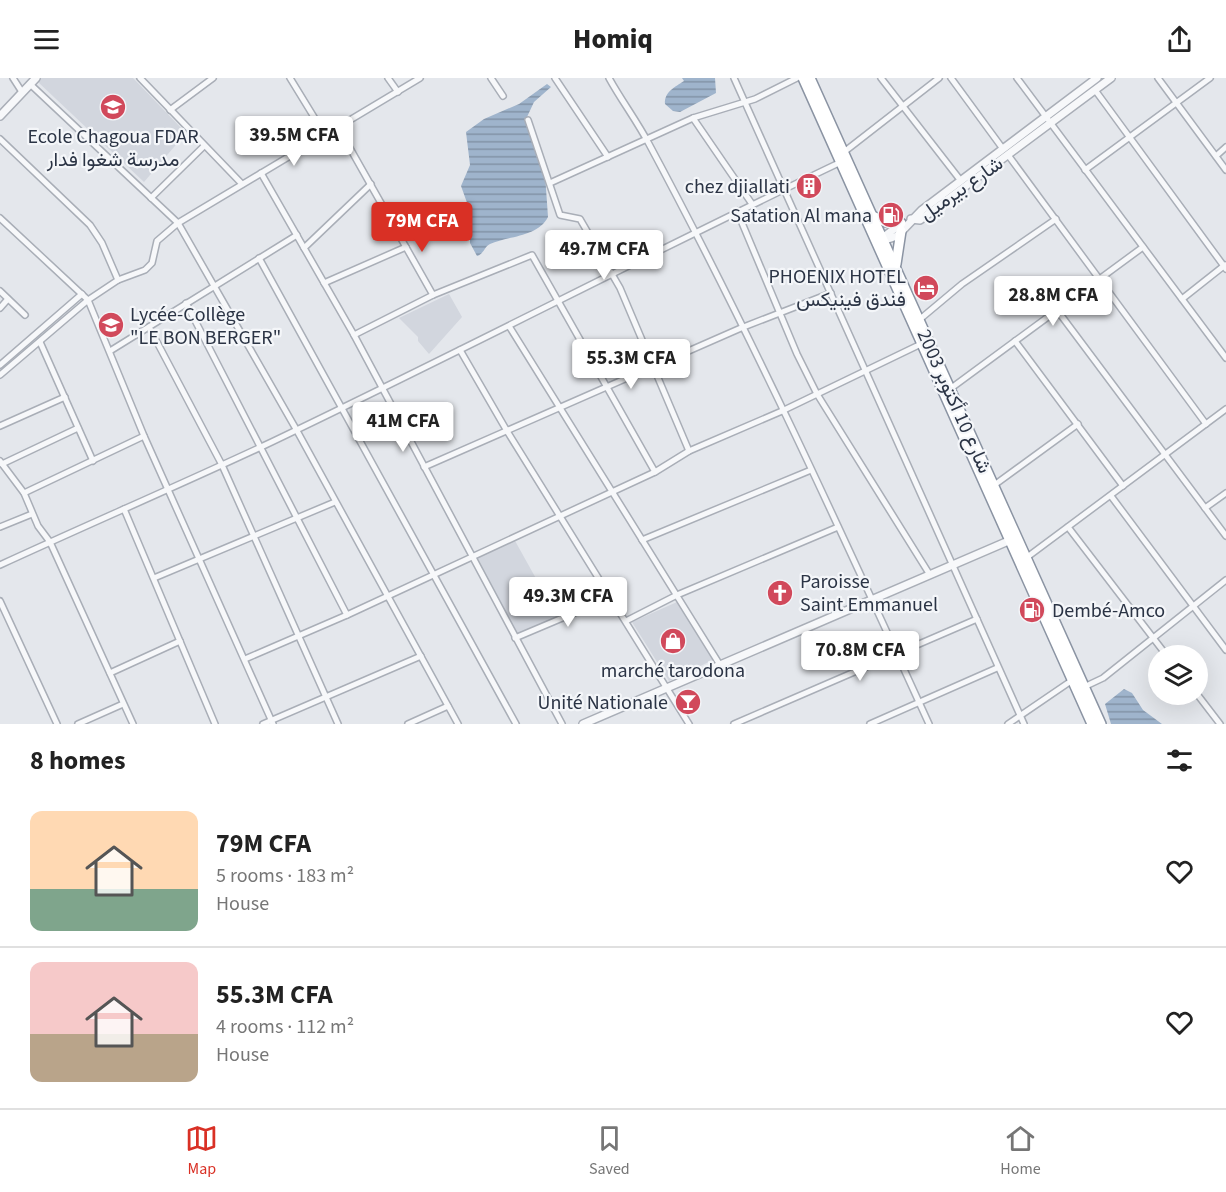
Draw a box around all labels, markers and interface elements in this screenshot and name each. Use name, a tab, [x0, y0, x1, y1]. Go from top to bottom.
text: Homiq	[573, 20, 653, 59]
icon: menu	[30, 23, 63, 56]
icon: share	[1163, 23, 1196, 56]
school or university icon: Ecole Chagoua FDAR مدرسة شغوا فدار	[98, 92, 128, 122]
pin: 39.5M CFA	[225, 116, 363, 167]
text: 39.5M CFA	[249, 121, 339, 149]
place label: Ecole Chagoua FDAR مدرسة شغوا فدار	[27, 123, 199, 174]
street label: شارع بيرميل	[914, 150, 1009, 228]
building icon: chez djiallati	[794, 171, 824, 201]
place label: chez djiallati	[685, 173, 790, 201]
fuel station icon: Satation Al mana	[876, 200, 906, 230]
pin: 79M CFA	[367, 202, 477, 253]
place label: Satation Al mana	[730, 202, 872, 230]
text: 79M CFA	[385, 207, 459, 235]
pin: 49.7M CFA	[535, 230, 673, 281]
text: 49.7M CFA	[559, 235, 649, 263]
place label: PHOENIX HOTEL فندق فينيكس	[769, 263, 906, 314]
hotel icon: PHOENIX HOTEL فندق فينيكس	[911, 273, 941, 303]
pin: 28.8M CFA	[984, 276, 1122, 327]
text: 28.8M CFA	[1008, 281, 1098, 309]
place label: Lycée-Collège "LE BON BERGER"	[130, 301, 281, 352]
school or university icon: Lycée-Collège "LE BON BERGER"	[96, 310, 126, 340]
street label: شارع 10 أكتوبر 2003	[910, 325, 998, 478]
pin: 55.3M CFA	[562, 339, 700, 390]
text: 55.3M CFA	[586, 344, 676, 372]
pin: 41M CFA	[348, 402, 458, 453]
text: 41M CFA	[366, 407, 440, 435]
place label: Paroisse Saint Emmanuel	[800, 568, 938, 619]
pin: 49.3M CFA	[499, 577, 637, 628]
church icon: Paroisse Saint Emmanuel	[765, 578, 795, 608]
text: 49.3M CFA	[523, 582, 613, 610]
fuel station icon: Dembé-Amco	[1017, 595, 1047, 625]
place label: Dembé-Amco	[1052, 597, 1165, 625]
shop icon: marché tarodona	[658, 626, 688, 656]
pin: 70.8M CFA	[791, 631, 929, 682]
text: 70.8M CFA	[815, 636, 905, 664]
map controls	[1148, 645, 1208, 705]
button: layers	[1148, 645, 1208, 705]
place label: marché tarodona	[601, 657, 745, 685]
bar icon: Unité Nationale	[673, 687, 703, 717]
place label: Unité Nationale	[538, 689, 668, 717]
text: 8 homes	[30, 742, 125, 779]
icon: filters	[1163, 744, 1196, 777]
text: 79M CFA	[216, 825, 311, 862]
icon: home	[78, 835, 150, 907]
icon: heart	[1163, 855, 1196, 888]
text: 5 rooms · 183 m²	[216, 862, 354, 890]
text: House	[216, 890, 269, 918]
text: 55.3M CFA	[216, 976, 333, 1013]
icon: home	[78, 986, 150, 1058]
icon: heart	[1163, 1006, 1196, 1039]
text: 4 rooms · 112 m²	[216, 1013, 354, 1041]
text: House	[216, 1041, 269, 1069]
tab: Map	[185, 1122, 218, 1180]
tab: Saved	[589, 1122, 630, 1180]
tab: Home	[1000, 1122, 1041, 1180]

